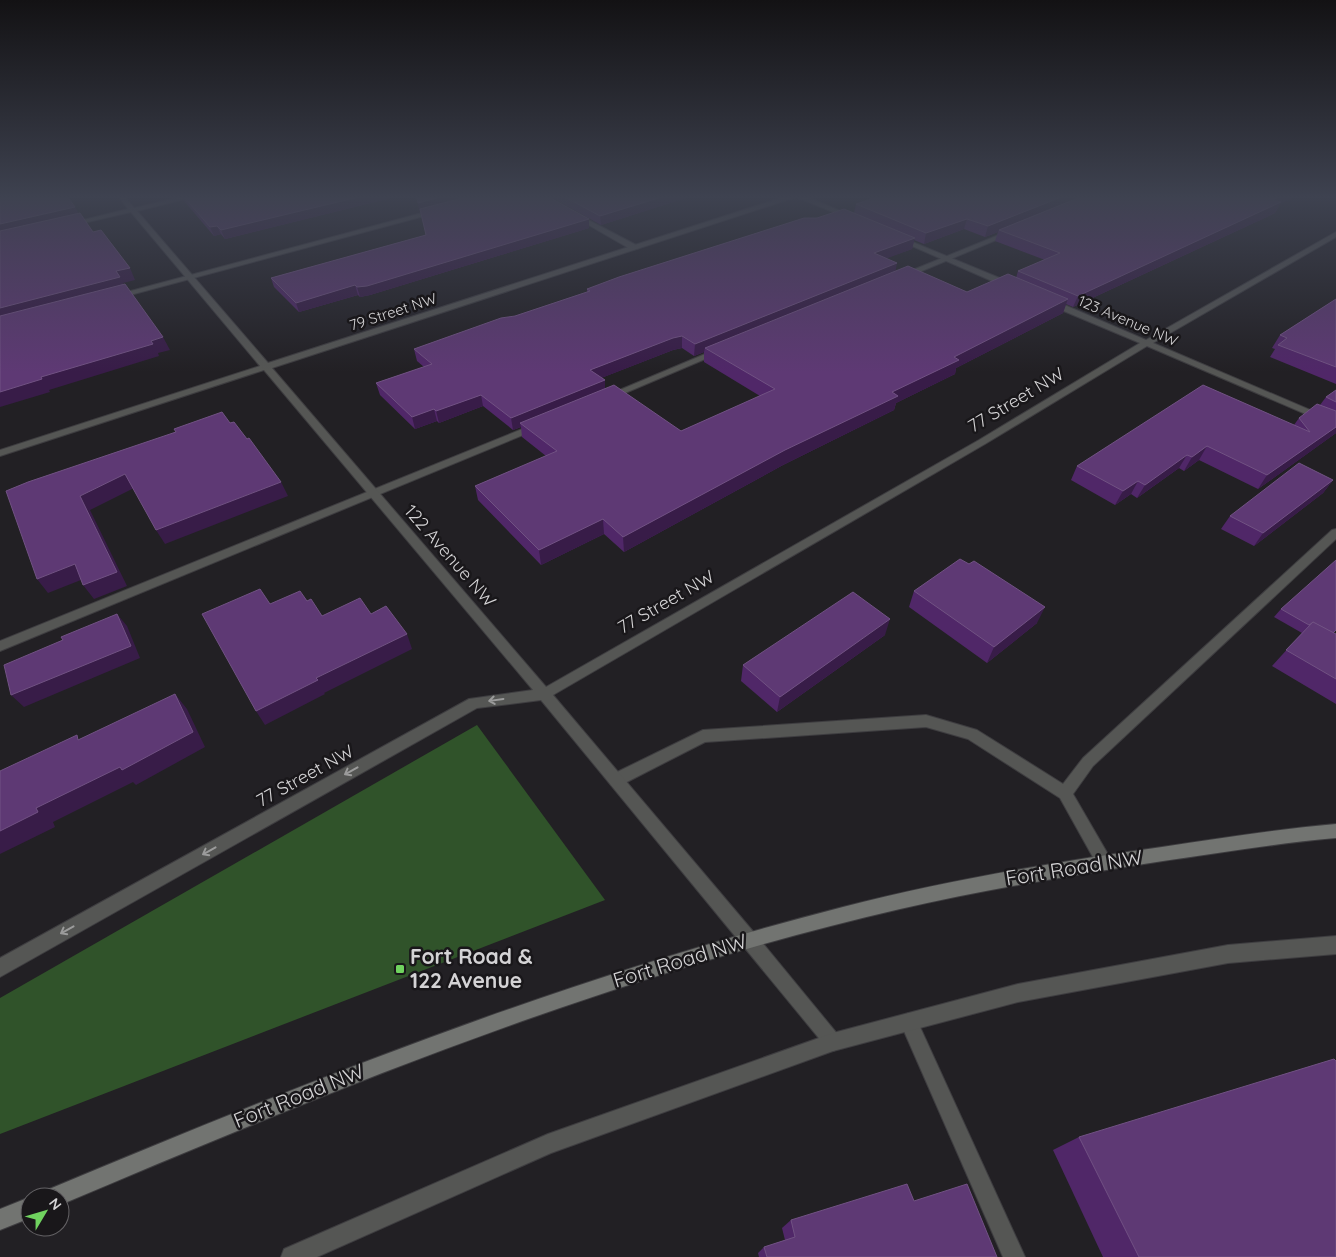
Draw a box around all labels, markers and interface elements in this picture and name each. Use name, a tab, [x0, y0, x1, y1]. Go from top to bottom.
street label: 79 Street NW	[347, 288, 439, 335]
street label: 123 Avenue NW	[1075, 291, 1181, 350]
street label: 77 Street NW	[964, 362, 1068, 437]
street label: 122 Avenue NW	[400, 500, 501, 612]
street label: 77 Street NW	[613, 565, 718, 639]
one-way arrow	[488, 695, 504, 705]
street label: 77 Street NW	[252, 739, 358, 812]
one-way arrow	[345, 767, 359, 777]
street label: Fort Road NW	[1003, 843, 1144, 891]
one-way arrow	[203, 846, 217, 856]
one-way arrow	[60, 925, 75, 935]
street label: Fort Road NW	[610, 927, 750, 993]
place label: Fort Road & 122 Avenue	[410, 943, 533, 993]
marker: Fort Road & 122 Avenue	[394, 963, 406, 975]
street label: Fort Road NW	[229, 1057, 368, 1133]
north arrow	[20, 1187, 70, 1237]
text: N	[45, 1194, 66, 1214]

